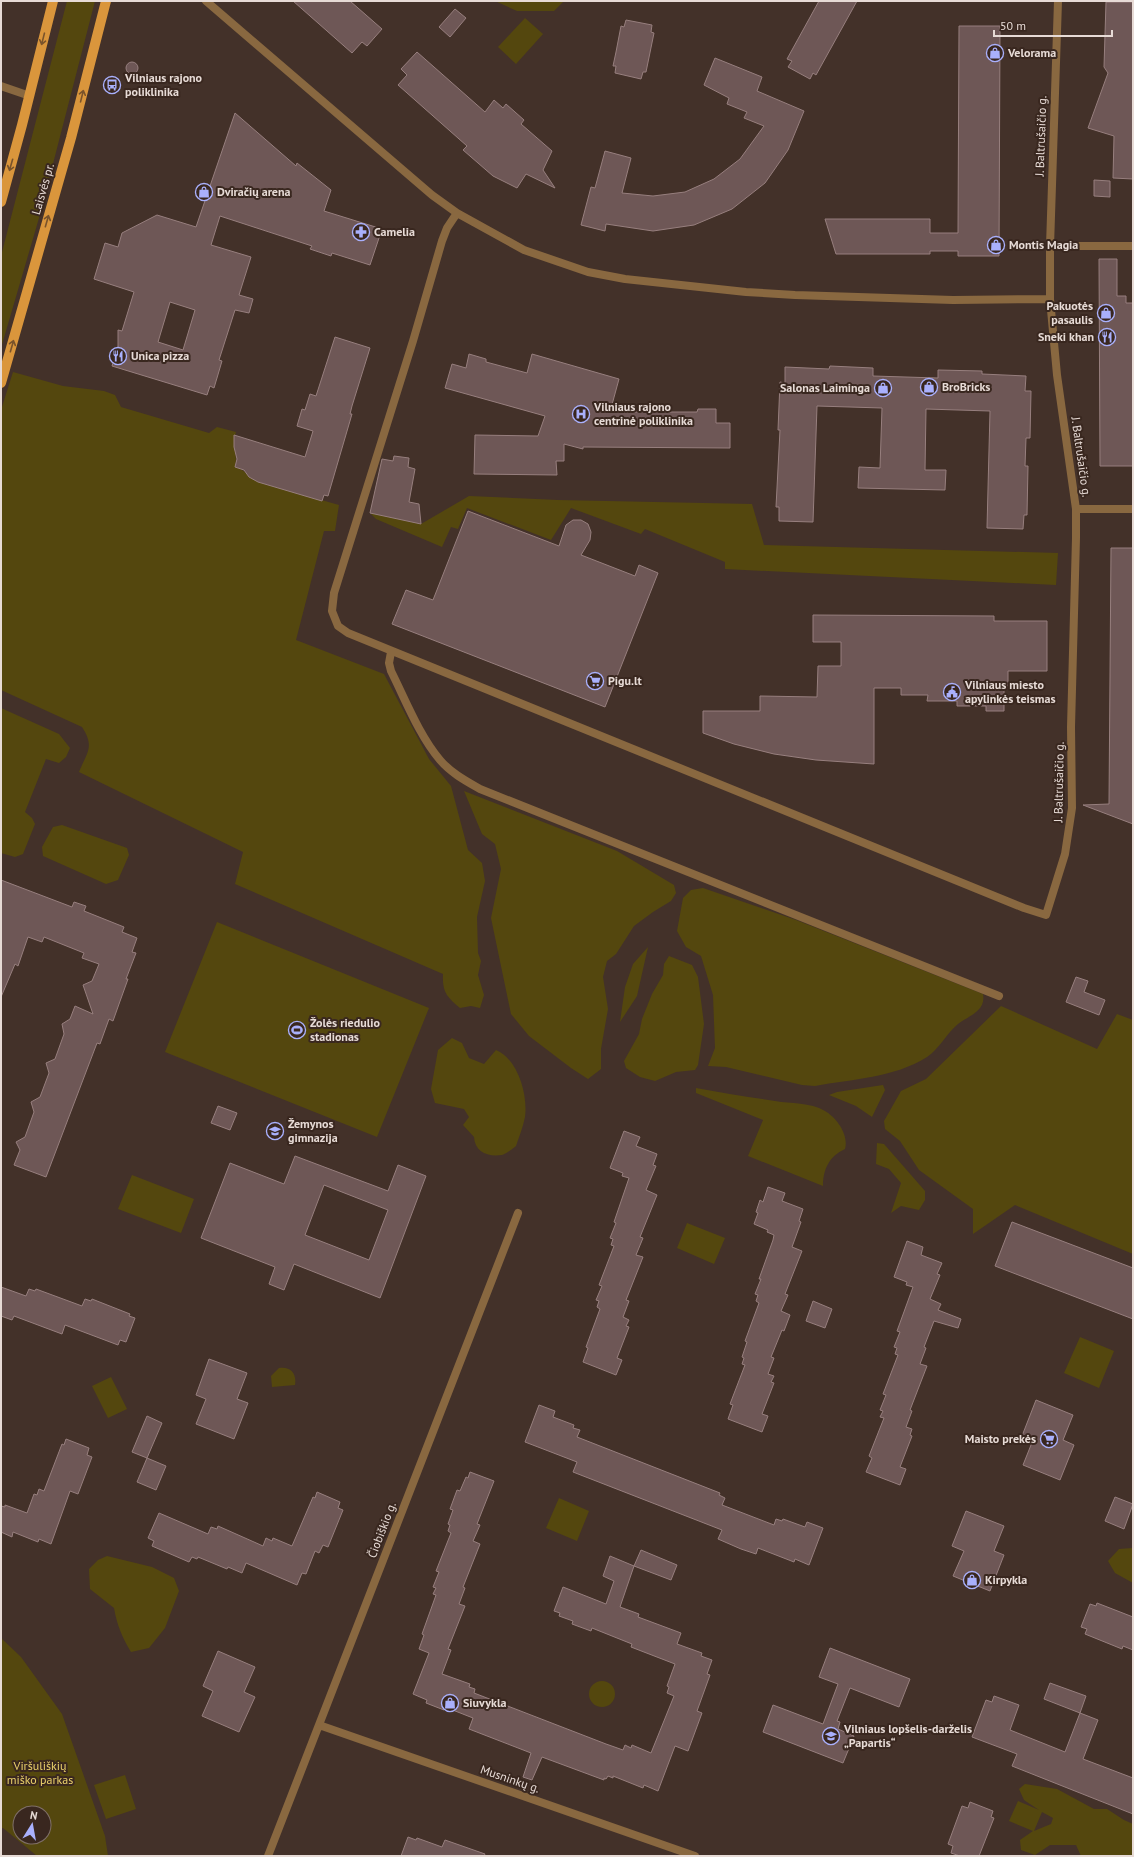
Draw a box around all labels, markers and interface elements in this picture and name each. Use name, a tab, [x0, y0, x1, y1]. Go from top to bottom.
scale bar	[994, 12, 1112, 38]
text: 50 m	[1000, 18, 1026, 33]
one-way arrow	[39, 32, 47, 45]
shop icon: Velorama	[985, 43, 1005, 63]
place label: Velorama	[1007, 45, 1056, 60]
place label: Vilniaus rajono poliklinika	[124, 70, 203, 99]
bus stop icon: Vilniaus rajono poliklinika	[102, 75, 122, 95]
one-way arrow	[78, 89, 86, 102]
street label: J. Baltrušaičio g.	[1032, 95, 1049, 178]
one-way arrow	[7, 158, 14, 171]
street label: Laisvės pr.	[28, 162, 57, 216]
shop icon: Dviračių arena	[194, 182, 214, 202]
place label: Dviračių arena	[217, 184, 291, 199]
one-way arrow	[44, 215, 51, 228]
pharmacy icon: Camelia	[351, 222, 371, 242]
place label: Camelia	[374, 224, 415, 239]
shop icon: Montis Magia	[986, 235, 1006, 255]
place label: Montis Magia	[1009, 237, 1078, 252]
place label: Pakuotės pasaulis	[1046, 298, 1093, 327]
shop icon: Pakuotės pasaulis	[1096, 303, 1116, 323]
restaurant icon: Sneki khan	[1097, 327, 1117, 347]
place label: Sneki khan	[1038, 329, 1094, 344]
one-way arrow	[9, 340, 16, 353]
restaurant icon: Unica pizza	[108, 346, 128, 366]
place label: Unica pizza	[131, 348, 189, 363]
shop icon: BroBricks	[919, 377, 939, 397]
shop icon: Salonas Laiminga	[873, 378, 893, 398]
place label: BroBricks	[942, 379, 990, 394]
place label: Salonas Laiminga	[780, 380, 870, 395]
place label: Vilniaus rajono centrinė poliklinika	[593, 399, 693, 428]
hospital icon: Vilniaus rajono centrinė poliklinika	[571, 404, 591, 424]
street label: J. Baltrušaičio g.	[1068, 415, 1095, 498]
supermarket icon: Pigu.lt	[585, 671, 605, 691]
place label: Pigu.lt	[608, 673, 642, 688]
place label: Vilniaus miesto apylinkės teismas	[964, 677, 1055, 706]
public building icon: Vilniaus miesto apylinkės teismas	[942, 682, 962, 702]
street label: J. Baltrušaičio g.	[1050, 741, 1067, 824]
place label: Žolės riedulio stadionas	[310, 1015, 380, 1044]
sports icon: Žolės riedulio stadionas	[287, 1020, 307, 1040]
place label: Žemynos gimnazija	[288, 1116, 338, 1145]
school or university icon: Žemynos gimnazija	[265, 1121, 285, 1141]
supermarket icon: Maisto prekės	[1039, 1429, 1059, 1449]
place label: Maisto prekės	[965, 1431, 1036, 1446]
street label: Čiobiškio g.	[364, 1500, 399, 1560]
shop icon: Kirpykla	[962, 1570, 982, 1590]
place label: Kirpykla	[985, 1572, 1027, 1587]
shop icon: Siuvykla	[440, 1693, 460, 1713]
place label: Siuvykla	[463, 1695, 506, 1710]
place label: Vilniaus lopšelis-darželis „Papartis“	[843, 1721, 972, 1750]
school or university icon: Vilniaus lopšelis-darželis „Papartis“	[821, 1726, 841, 1746]
park label: Viršuliškių miško parkas	[7, 1758, 73, 1787]
street label: Musninkų g.	[479, 1761, 542, 1796]
north arrow	[12, 1805, 52, 1845]
text: N	[29, 1808, 39, 1823]

